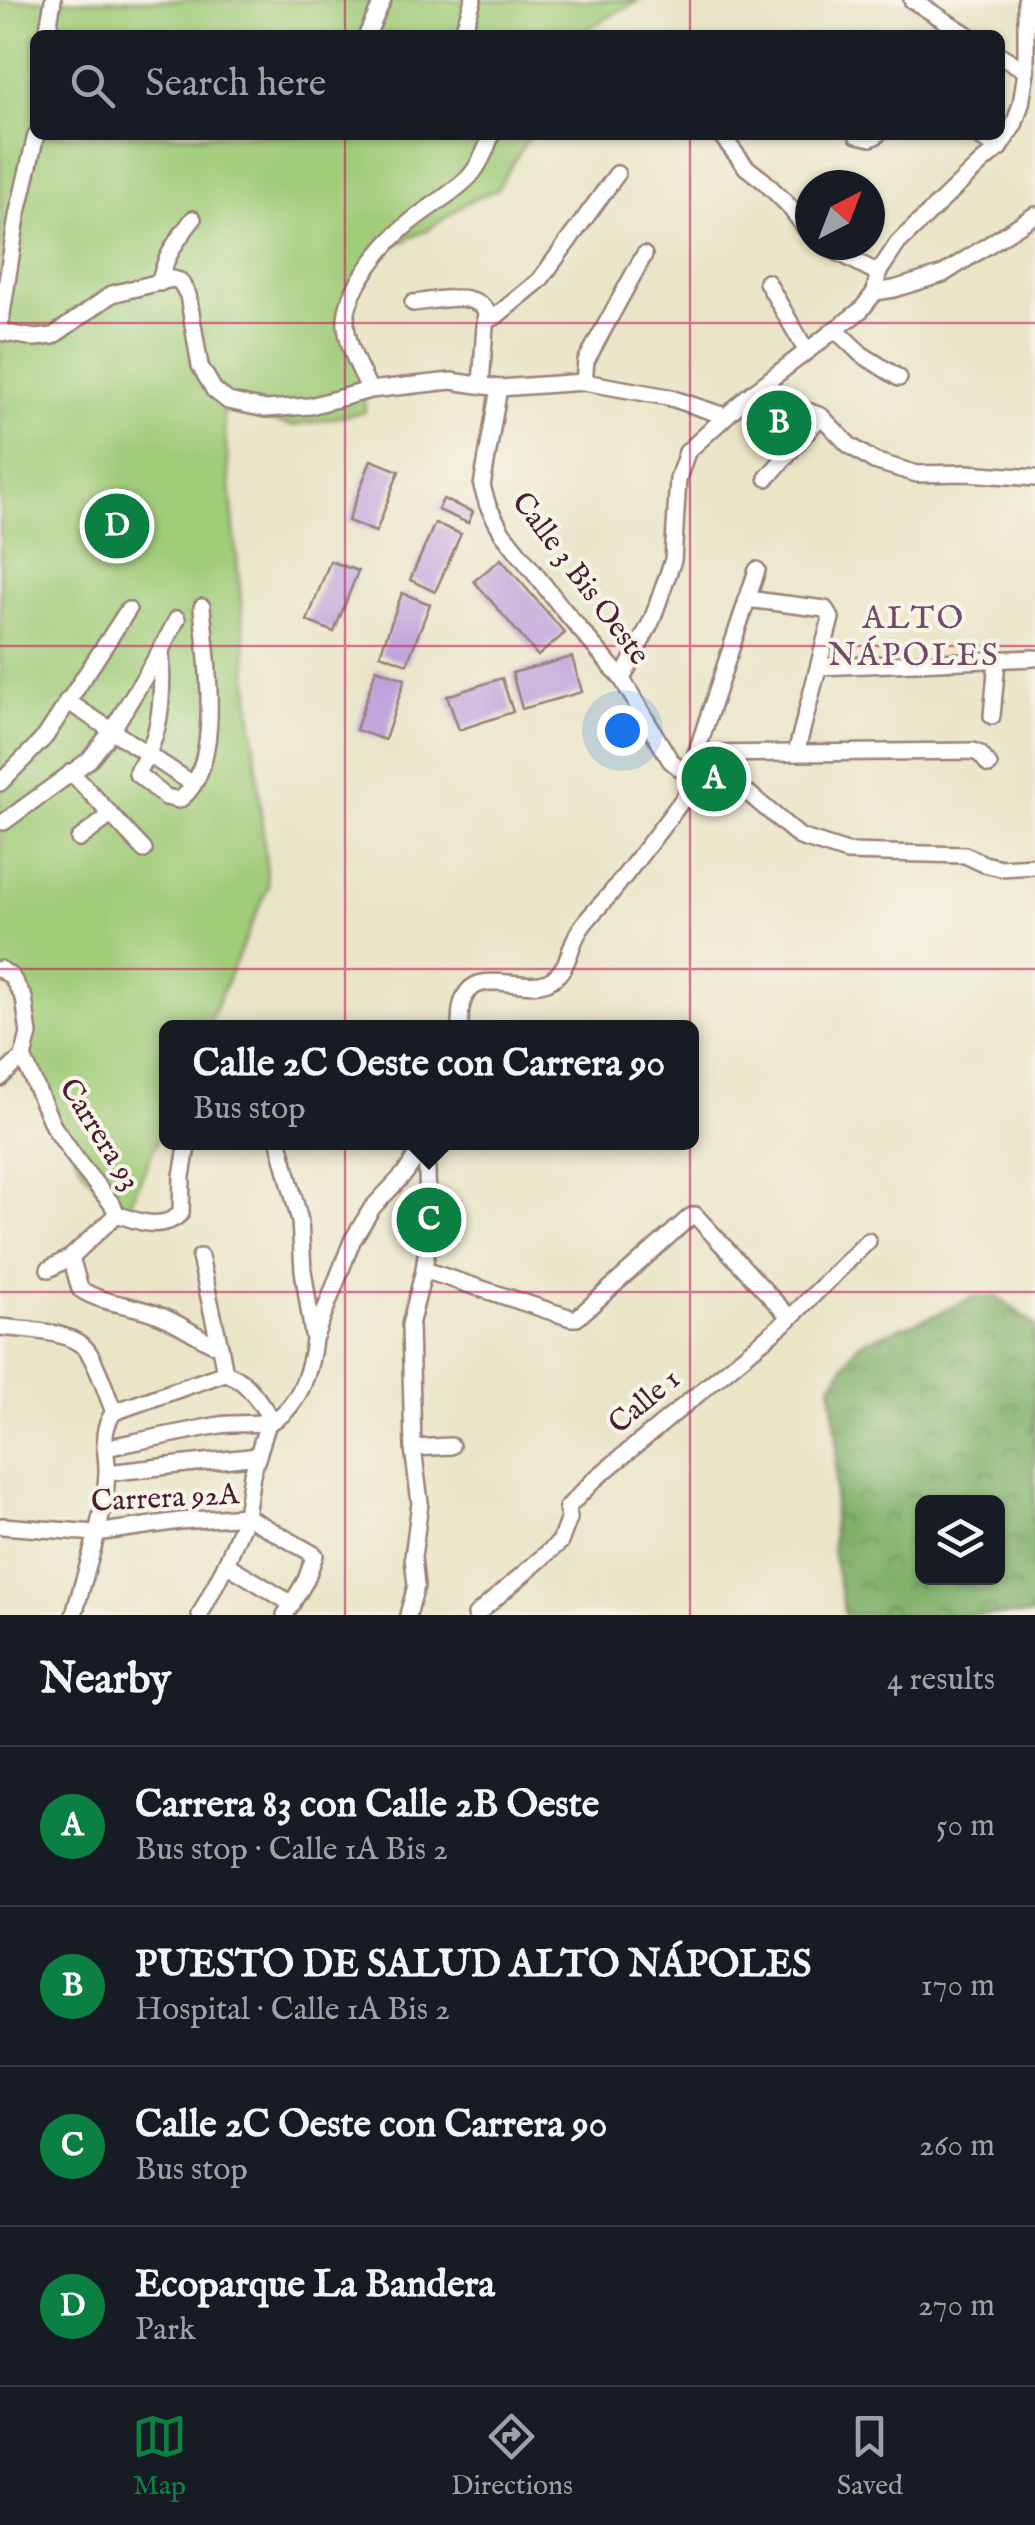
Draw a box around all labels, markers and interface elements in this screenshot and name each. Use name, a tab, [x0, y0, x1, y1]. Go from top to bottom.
search box	[30, 30, 1005, 140]
icon: search	[65, 58, 120, 113]
text: Search here	[145, 61, 326, 109]
north arrow	[795, 170, 885, 260]
pin: B	[746, 386, 812, 460]
street label: Calle 3 Bis Oeste	[503, 485, 657, 673]
pin: D	[84, 488, 150, 564]
district label: ALTO NÁPOLES	[828, 599, 1000, 677]
your location	[597, 705, 648, 756]
pin: A	[682, 742, 746, 816]
popup	[159, 1020, 699, 1150]
text: Calle 2C Oeste con Carrera 90	[193, 1041, 665, 1089]
street label: Carrera 93	[50, 1072, 148, 1198]
text: Bus stop	[193, 1089, 306, 1130]
pin: C	[396, 1182, 462, 1258]
street label: Calle 1	[601, 1361, 689, 1443]
street label: Carrera 92A	[90, 1476, 241, 1522]
map controls	[915, 1495, 1005, 1585]
button: layers	[915, 1495, 1005, 1585]
text: Nearby	[40, 1654, 171, 1707]
text: 4 results	[887, 1660, 995, 1701]
text: Carrera 83 con Calle 2B Oeste	[135, 1782, 599, 1830]
text: A	[62, 1806, 83, 1847]
text: 50 m	[936, 1806, 995, 1847]
text: Bus stop · Calle 1A Bis 2	[135, 1830, 448, 1871]
text: PUESTO DE SALUD ALTO NÁPOLES	[135, 1942, 812, 1990]
text: B	[62, 1966, 83, 2007]
text: 170 m	[921, 1966, 995, 2007]
text: Hospital · Calle 1A Bis 2	[135, 1990, 450, 2031]
text: Calle 2C Oeste con Carrera 90	[135, 2102, 607, 2150]
text: C	[61, 2126, 84, 2167]
text: 260 m	[919, 2126, 995, 2167]
text: Bus stop	[135, 2150, 248, 2191]
text: Ecoparque La Bandera	[135, 2262, 495, 2310]
text: D	[60, 2286, 85, 2327]
text: 270 m	[918, 2286, 995, 2327]
text: Park	[135, 2310, 196, 2351]
tab: Map	[132, 2409, 187, 2504]
tab: Directions	[451, 2409, 573, 2504]
tab: Saved	[837, 2409, 903, 2504]

